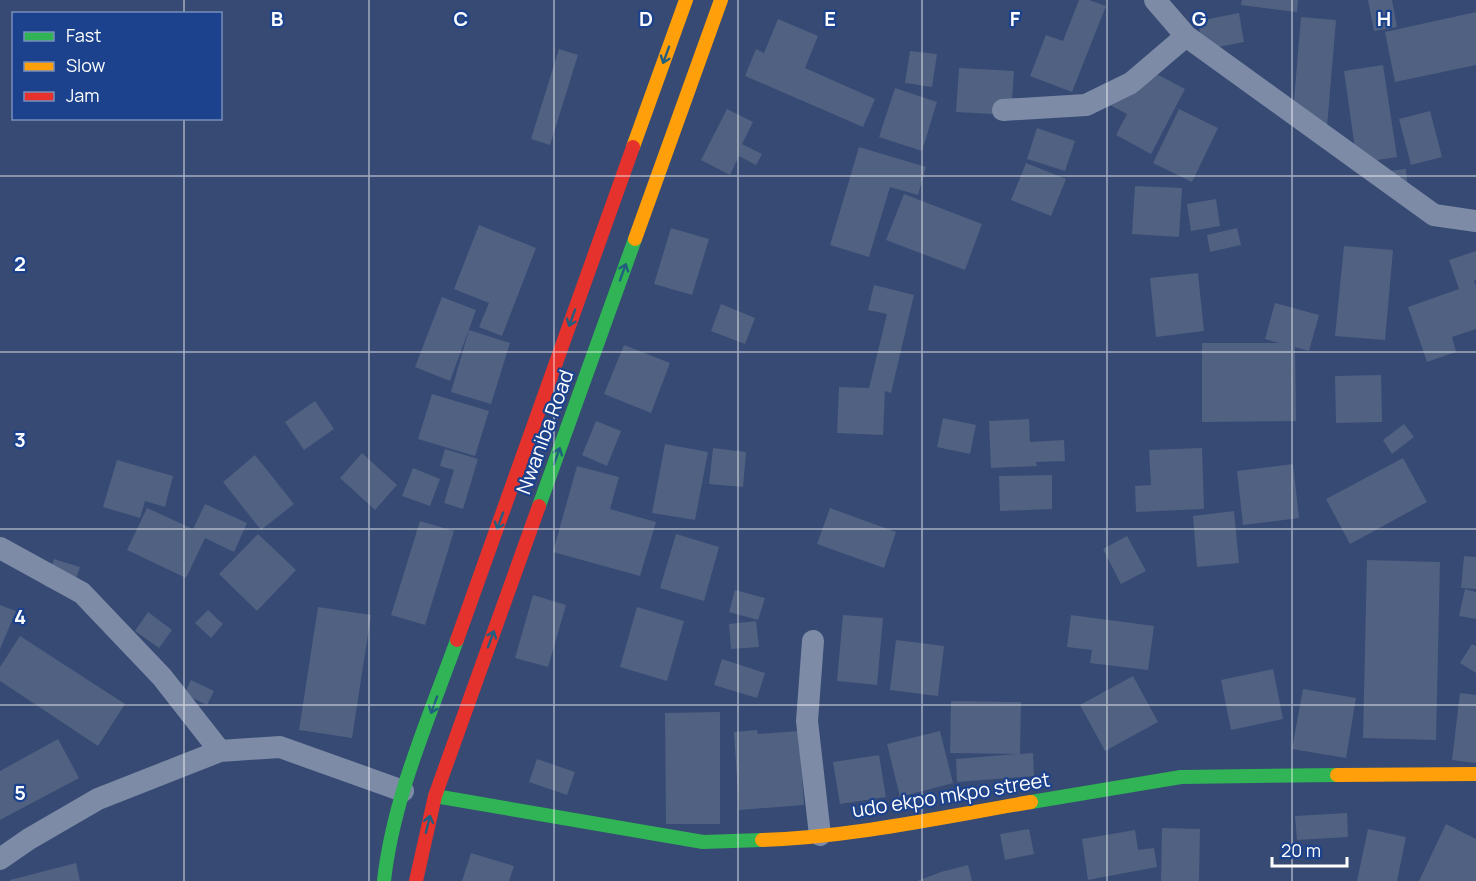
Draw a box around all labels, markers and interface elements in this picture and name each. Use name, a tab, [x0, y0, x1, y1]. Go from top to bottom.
text: B	[271, 5, 284, 32]
text: C	[454, 5, 468, 32]
text: D	[639, 5, 653, 32]
text: E	[824, 5, 836, 32]
text: F	[1010, 5, 1021, 32]
text: G	[1192, 5, 1207, 32]
text: H	[1377, 5, 1391, 32]
legend	[12, 12, 222, 120]
text: Fast	[66, 23, 101, 47]
one-way arrow	[660, 45, 671, 64]
text: Slow	[66, 53, 106, 77]
text: Jam	[66, 83, 100, 107]
text: 2	[14, 250, 26, 277]
one-way arrow	[619, 263, 630, 282]
one-way arrow	[566, 308, 577, 327]
street label: Nwaniba Road	[510, 366, 580, 498]
text: 3	[14, 426, 26, 453]
one-way arrow	[553, 447, 564, 466]
one-way arrow	[493, 511, 504, 530]
text: 4	[14, 603, 26, 630]
one-way arrow	[487, 631, 498, 649]
one-way arrow	[428, 695, 439, 714]
street label: udo ekpo mkpo street	[850, 766, 1052, 824]
text: 5	[14, 779, 26, 806]
one-way arrow	[423, 815, 435, 834]
scale bar	[1272, 830, 1347, 868]
text: 20 m	[1281, 838, 1321, 862]

